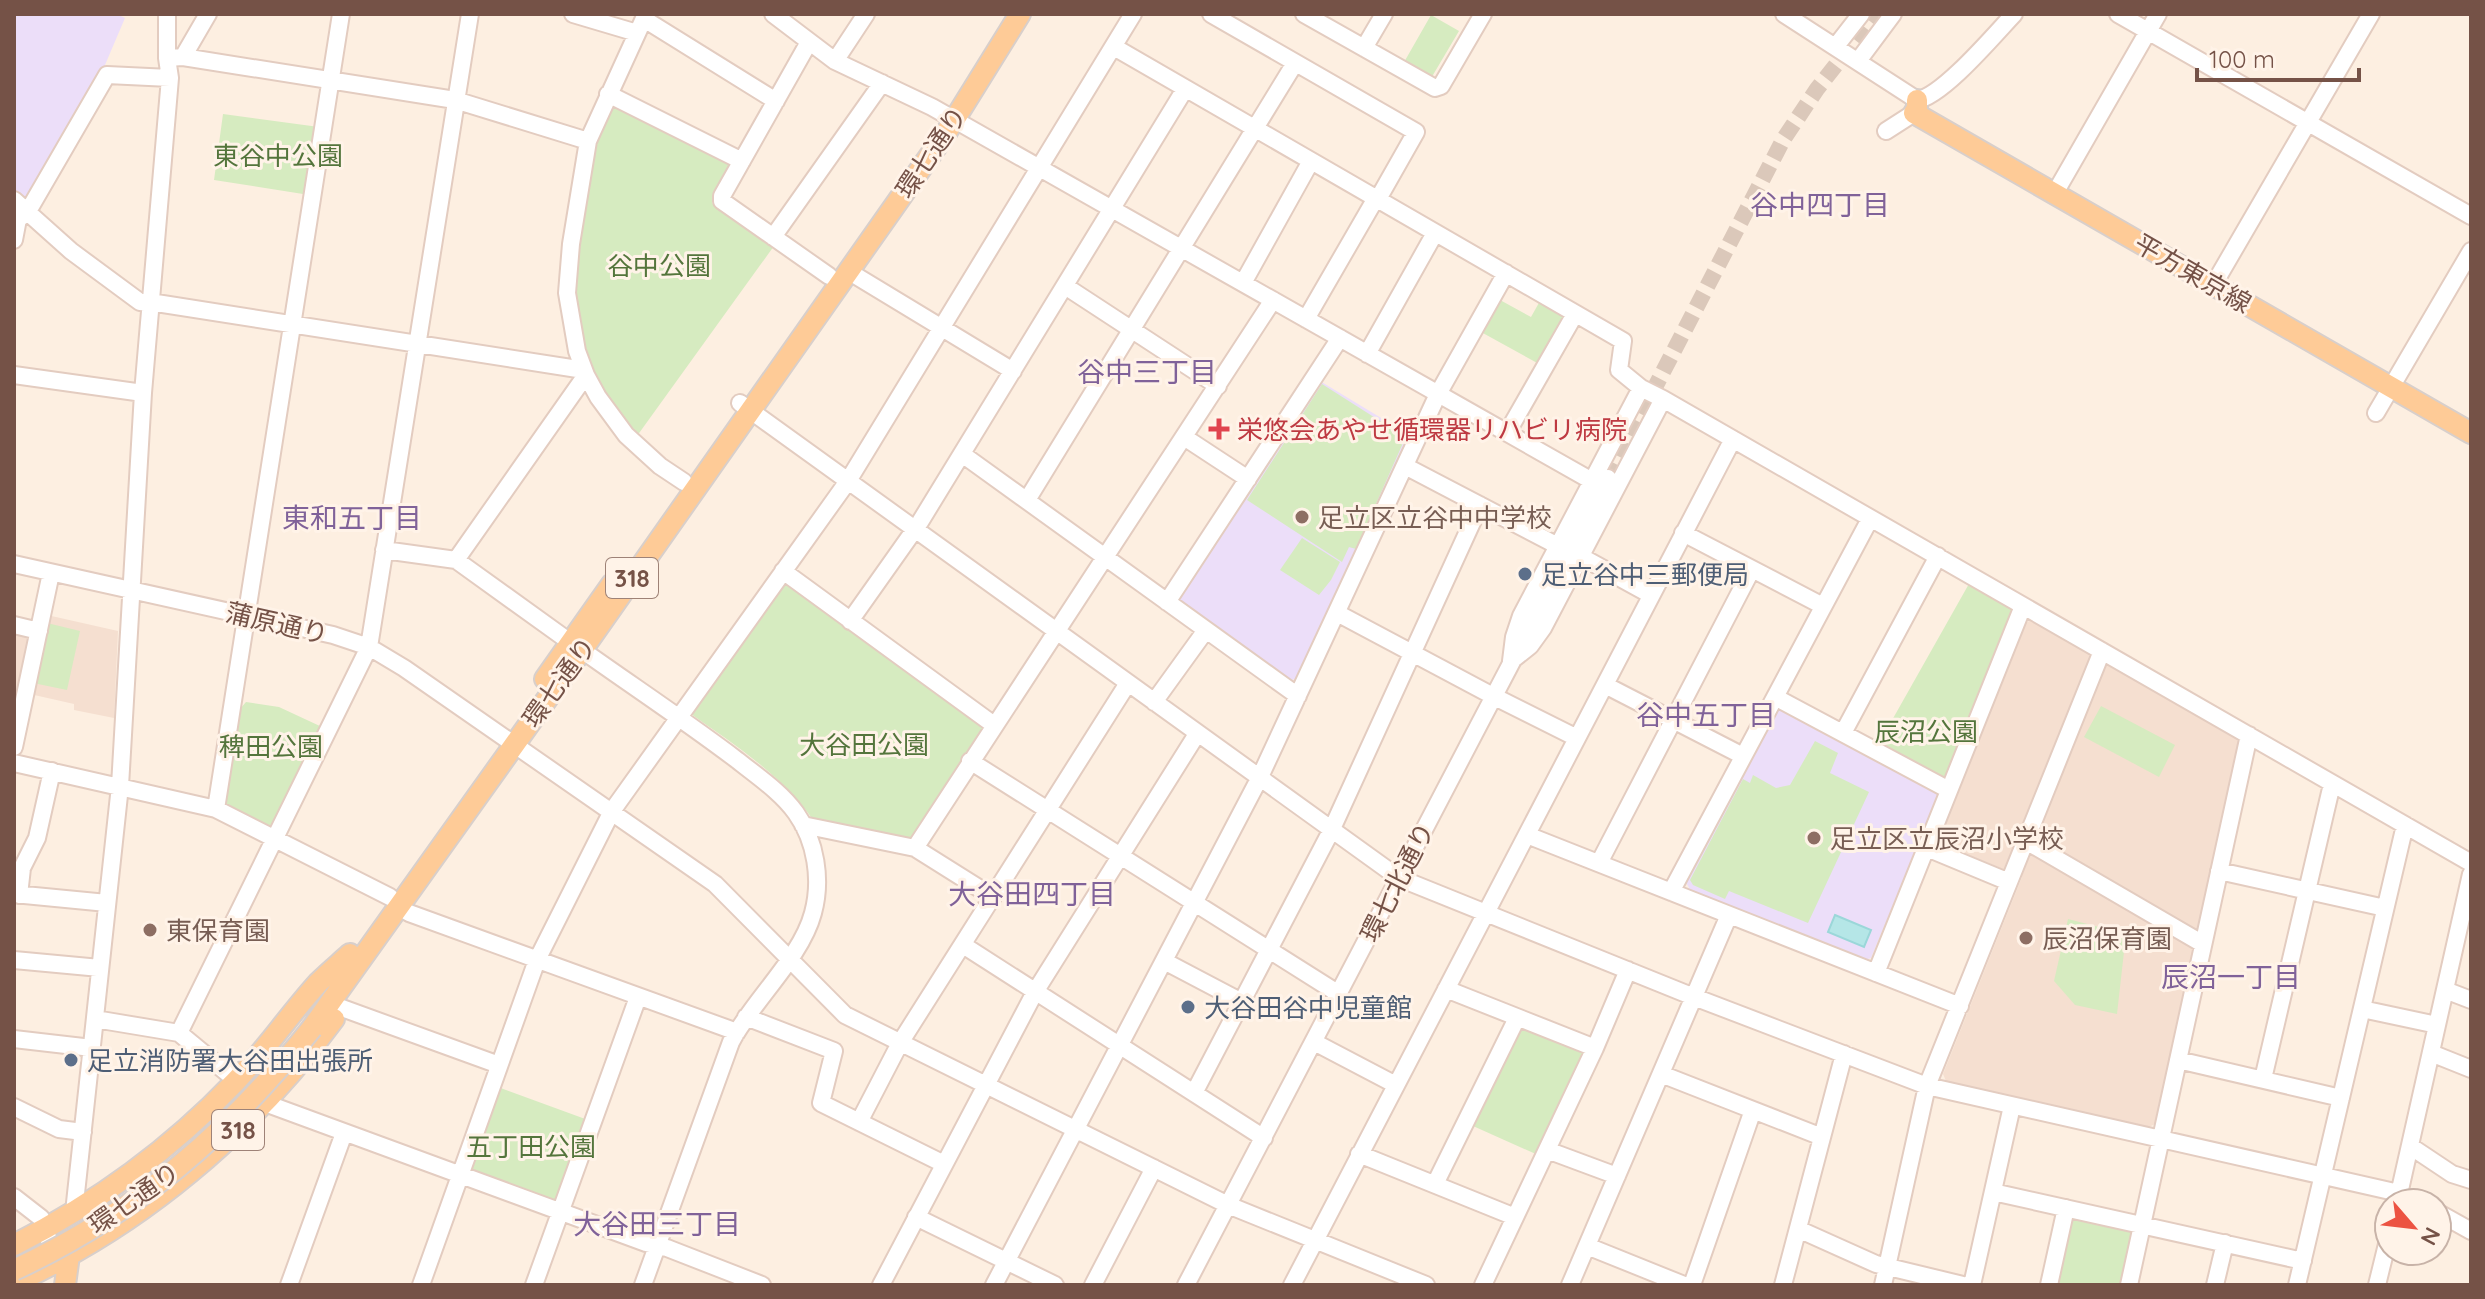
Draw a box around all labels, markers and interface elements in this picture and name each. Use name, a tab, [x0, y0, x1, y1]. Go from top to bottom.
scale bar	[2197, 32, 2359, 82]
text: 100 m	[2209, 44, 2275, 74]
street label: 環七通り	[888, 100, 974, 204]
park label: 東谷中公園	[213, 139, 343, 172]
district label: 谷中四丁目	[1750, 187, 1890, 222]
street label: 平方東京線	[2128, 226, 2258, 320]
park label: 谷中公園	[607, 249, 711, 282]
district label: 谷中三丁目	[1077, 354, 1217, 389]
place label: 栄悠会あやせ循環器リハビリ病院	[1237, 413, 1627, 446]
marker: 栄悠会あやせ循環器リハビリ病院	[1208, 418, 1230, 440]
district label: 東和五丁目	[282, 500, 422, 535]
place label: 足立区立谷中中学校	[1318, 501, 1552, 534]
marker: 足立区立谷中中学校	[1293, 508, 1311, 526]
road number: 318	[606, 558, 658, 598]
place label: 足立谷中三郵便局	[1541, 558, 1749, 591]
marker: 足立谷中三郵便局	[1516, 565, 1534, 583]
street label: 蒲原通り	[223, 595, 331, 651]
street label: 環七通り	[515, 630, 603, 734]
district label: 谷中五丁目	[1636, 697, 1776, 732]
park label: 辰沼公園	[1874, 715, 1978, 748]
park label: 大谷田公園	[799, 728, 929, 761]
park label: 稗田公園	[219, 730, 323, 763]
street label: 環七北通り	[1353, 817, 1441, 947]
place label: 足立区立辰沼小学校	[1830, 822, 2064, 855]
marker: 足立区立辰沼小学校	[1805, 829, 1823, 847]
district label: 大谷田四丁目	[948, 876, 1116, 911]
place label: 東保育園	[166, 914, 270, 947]
marker: 東保育園	[141, 921, 159, 939]
place label: 辰沼保育園	[2042, 922, 2172, 955]
marker: 辰沼保育園	[2017, 929, 2035, 947]
district label: 辰沼一丁目	[2161, 959, 2301, 994]
place label: 大谷田谷中児童館	[1204, 991, 1412, 1024]
marker: 大谷田谷中児童館	[1179, 998, 1197, 1016]
place label: 足立消防署大谷田出張所	[87, 1044, 373, 1077]
marker: 足立消防署大谷田出張所	[62, 1051, 80, 1069]
road number: 318	[212, 1110, 264, 1150]
park label: 五丁田公園	[466, 1130, 596, 1163]
street label: 環七通り	[82, 1155, 186, 1241]
north arrow	[2373, 1187, 2453, 1267]
district label: 大谷田三丁目	[573, 1206, 741, 1241]
text: N	[2415, 1223, 2447, 1250]

